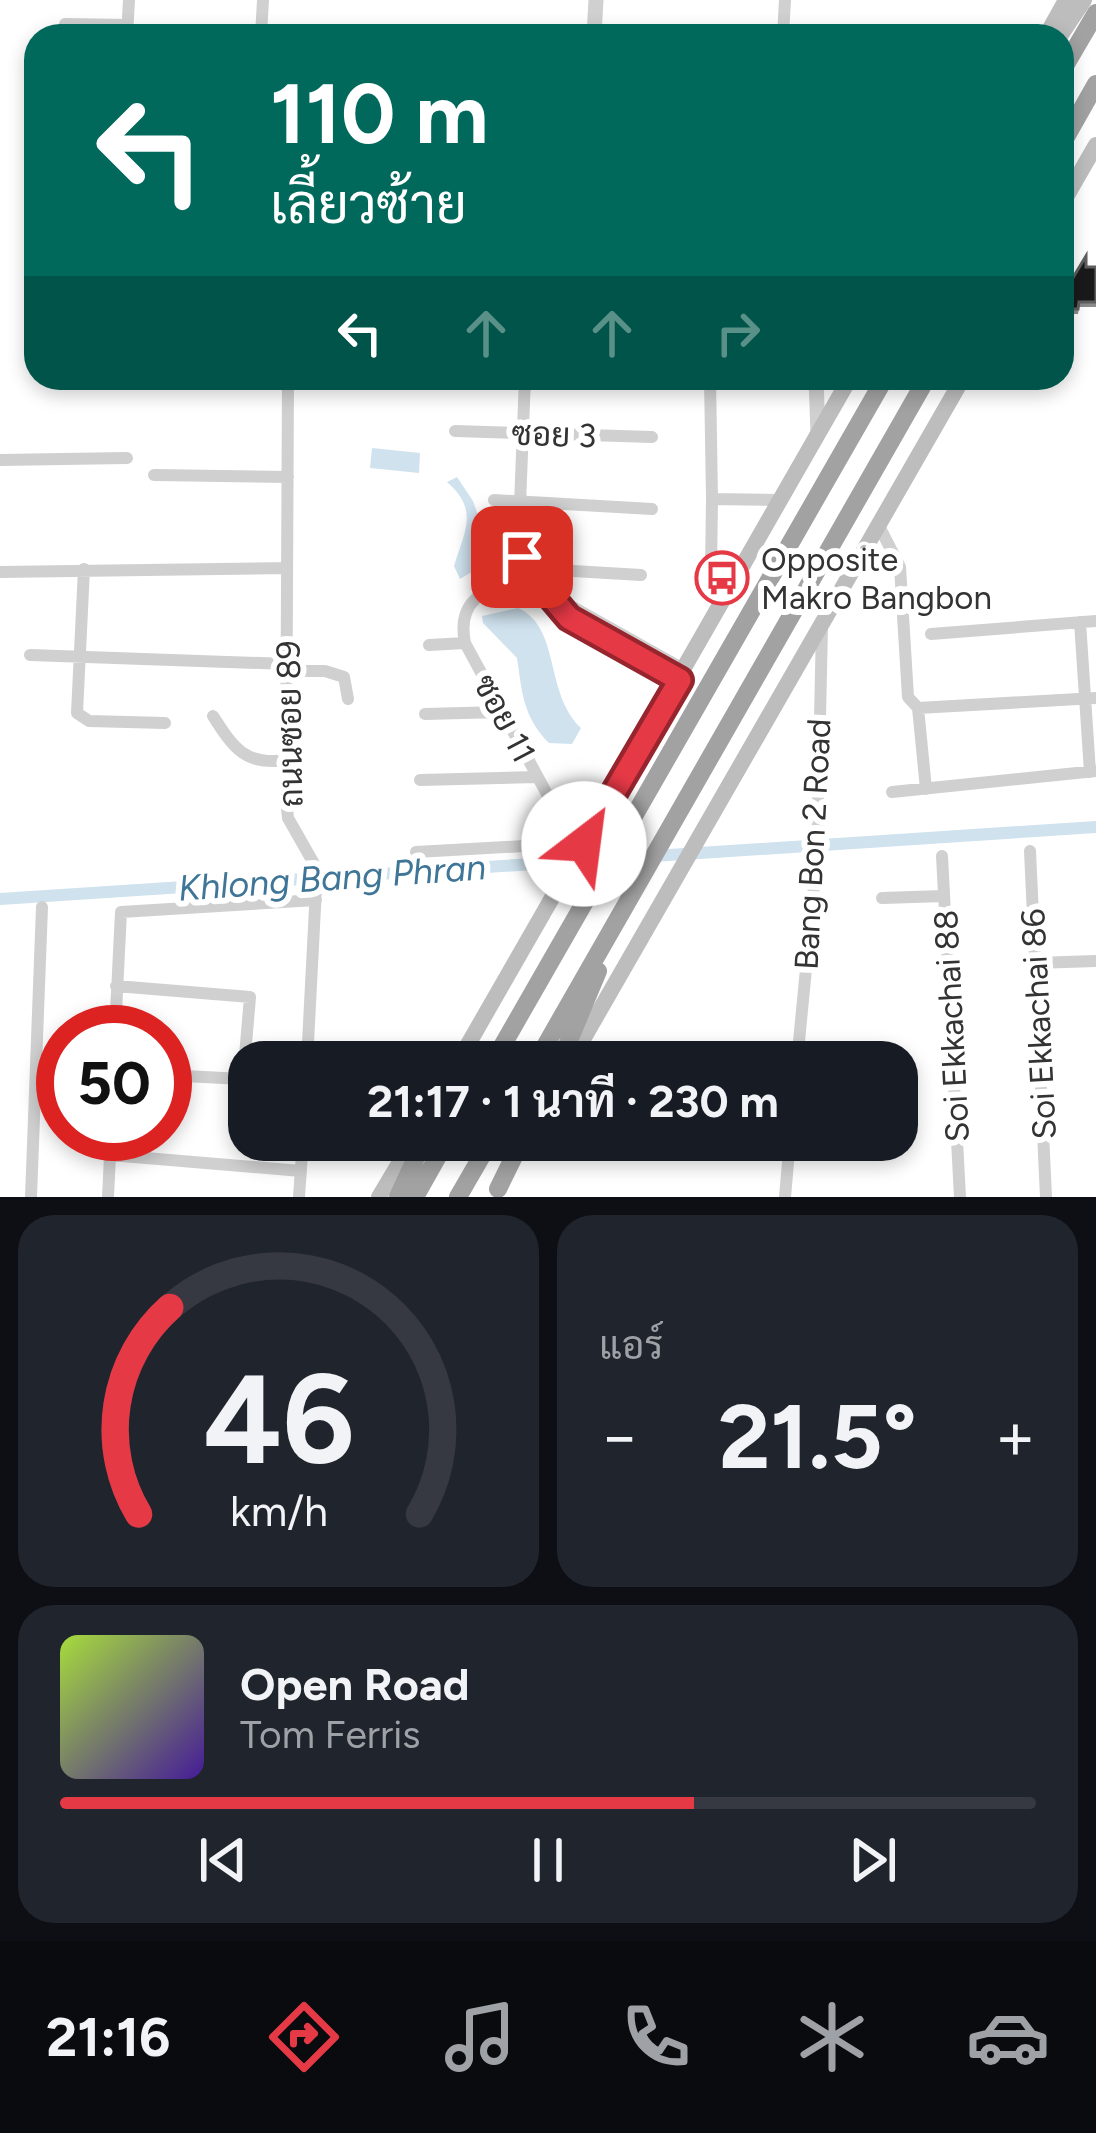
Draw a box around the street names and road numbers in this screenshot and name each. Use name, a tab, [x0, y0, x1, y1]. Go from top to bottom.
street label: ซอย 3	[511, 414, 597, 455]
street label: ถนนซอย 89	[269, 640, 310, 808]
street label: ซอย 11	[465, 668, 544, 769]
street label: Bang Bon 2 Road	[786, 717, 839, 971]
street label: Soi Ekkachai 86	[1013, 908, 1064, 1140]
street label: Soi Ekkachai 88	[926, 909, 977, 1143]

